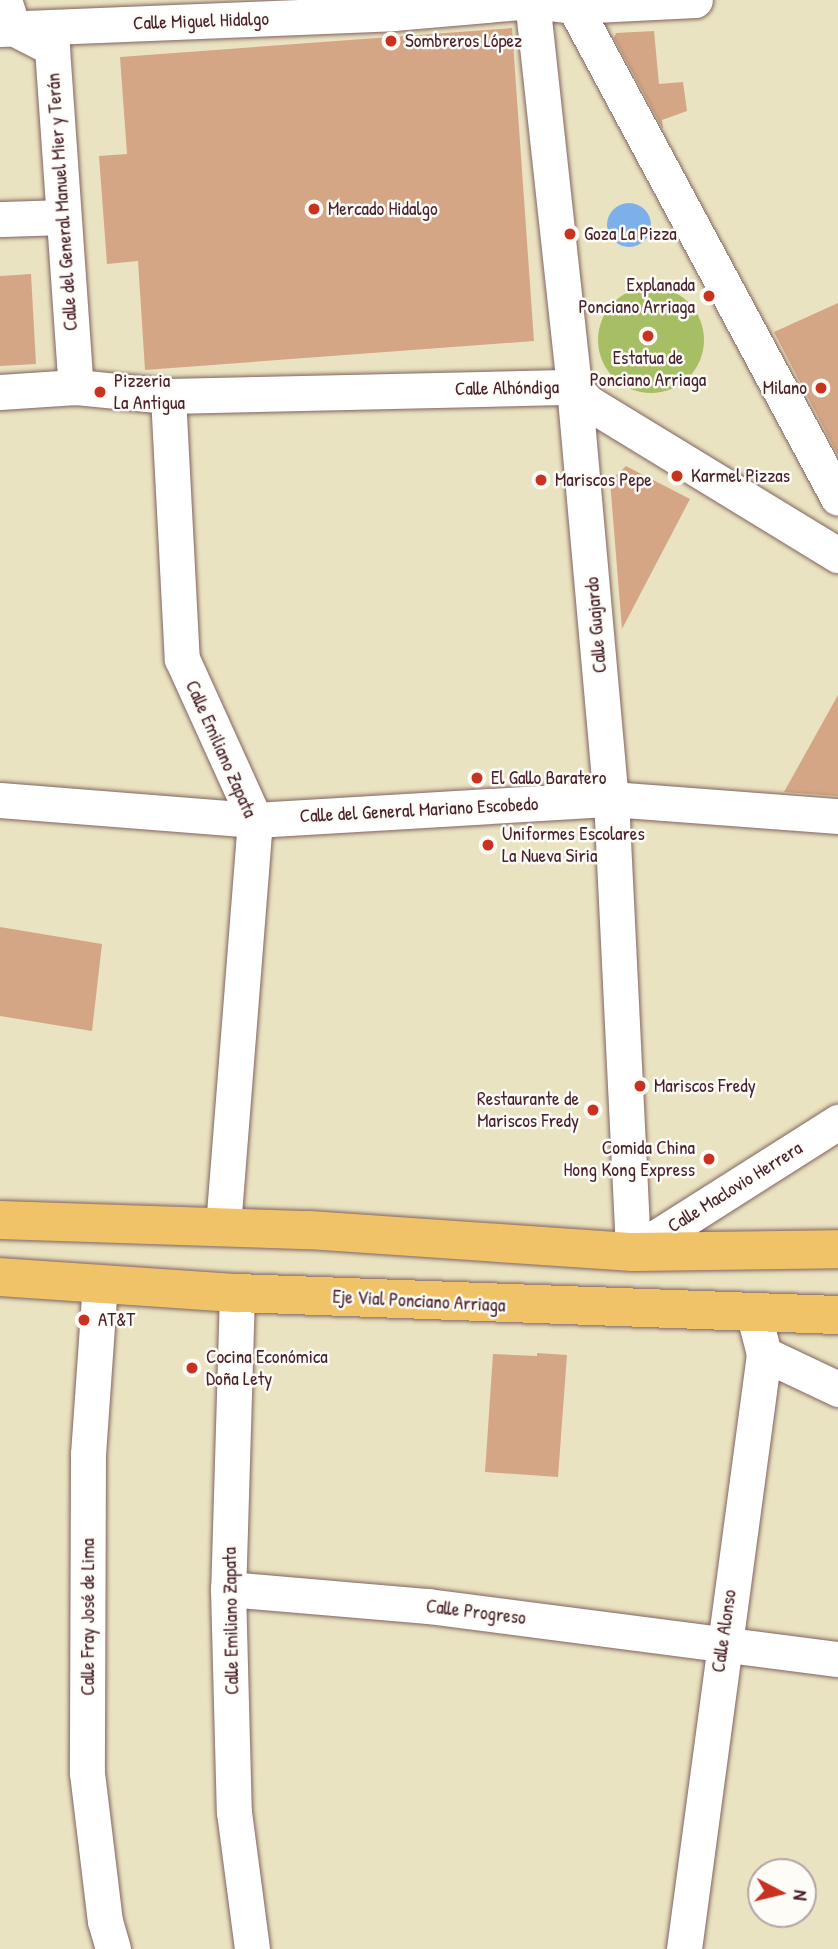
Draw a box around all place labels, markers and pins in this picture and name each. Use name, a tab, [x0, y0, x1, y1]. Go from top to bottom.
place label: Sombreros López	[405, 30, 522, 52]
marker: Sombreros López	[383, 33, 399, 49]
place label: Mercado Hidalgo	[328, 198, 438, 220]
marker: Mercado Hidalgo	[306, 201, 322, 217]
place label: Goza La Pizza	[584, 223, 677, 245]
marker: Goza La Pizza	[562, 226, 578, 242]
place label: Explanada Ponciano Arriaga	[578, 274, 695, 318]
marker: Explanada Ponciano Arriaga	[701, 288, 717, 304]
marker: Estatua de Ponciano Arriaga	[640, 328, 656, 344]
place label: Estatua de Ponciano Arriaga	[590, 347, 706, 391]
place label: Pizzeria La Antigua	[114, 370, 185, 414]
place label: Milano	[763, 377, 807, 399]
marker: Milano	[813, 380, 829, 396]
marker: Pizzeria La Antigua	[92, 384, 108, 400]
place label: Karmel Pizzas	[691, 465, 790, 487]
marker: Karmel Pizzas	[669, 468, 685, 484]
place label: Mariscos Pepe	[555, 469, 652, 491]
marker: Mariscos Pepe	[533, 472, 549, 488]
place label: El Gallo Baratero	[491, 767, 607, 789]
marker: El Gallo Baratero	[469, 770, 485, 786]
place label: Uniformes Escolares La Nueva Siria	[502, 823, 645, 867]
marker: Uniformes Escolares La Nueva Siria	[480, 837, 496, 853]
place label: Mariscos Fredy	[654, 1075, 756, 1097]
marker: Mariscos Fredy	[632, 1078, 648, 1094]
place label: Restaurante de Mariscos Fredy	[477, 1088, 579, 1132]
marker: Restaurante de Mariscos Fredy	[585, 1102, 601, 1118]
place label: Comida China Hong Kong Express	[563, 1137, 695, 1181]
marker: Comida China Hong Kong Express	[701, 1151, 717, 1167]
place label: AT&T	[98, 1309, 135, 1331]
marker: AT&T	[76, 1312, 92, 1328]
place label: Cocina Económica Doña Lety	[206, 1346, 328, 1390]
marker: Cocina Económica Doña Lety	[184, 1360, 200, 1376]

